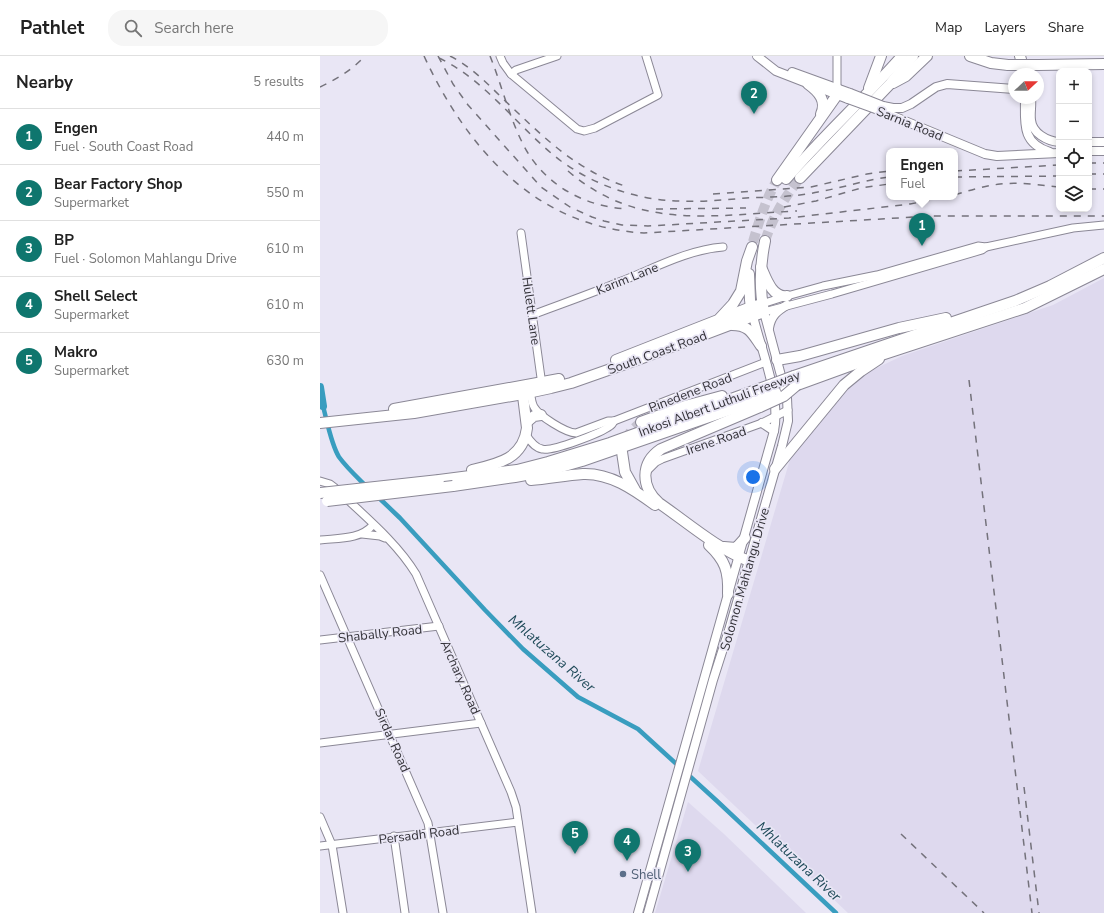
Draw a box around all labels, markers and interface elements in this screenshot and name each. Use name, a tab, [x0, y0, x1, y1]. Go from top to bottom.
search box	[108, 10, 388, 46]
text: Pathlet	[20, 15, 84, 41]
icon: search	[122, 17, 144, 39]
text: Search here	[154, 18, 234, 38]
text: Map	[935, 18, 962, 37]
text: Layers	[984, 18, 1026, 37]
text: Share	[1048, 18, 1084, 37]
north arrow	[1008, 68, 1044, 104]
map controls	[1056, 68, 1092, 212]
button: +	[1056, 68, 1092, 104]
text: Nearby	[16, 71, 73, 94]
text: 5 results	[253, 73, 304, 91]
pin: 2	[741, 81, 767, 114]
street label: Sarnia Road	[874, 102, 946, 145]
button: −	[1056, 104, 1092, 140]
text: Engen	[54, 118, 98, 138]
text: 1	[25, 128, 33, 146]
text: 440 m	[266, 128, 304, 146]
text: Fuel · South Coast Road	[54, 138, 193, 156]
button: locate	[1056, 140, 1092, 176]
popup	[886, 148, 958, 200]
text: Engen	[900, 155, 944, 175]
text: Bear Factory Shop	[54, 174, 183, 194]
text: Fuel	[900, 175, 925, 193]
button: layers	[1056, 176, 1092, 212]
text: 2	[25, 184, 33, 202]
text: 550 m	[266, 184, 304, 202]
text: Supermarket	[54, 194, 129, 212]
pin: 1	[909, 213, 935, 246]
text: BP	[54, 230, 74, 250]
text: 3	[25, 240, 33, 258]
text: 610 m	[266, 240, 304, 258]
text: Fuel · Solomon Mahlangu Drive	[54, 250, 237, 268]
street label: Karim Lane	[594, 258, 661, 300]
street label: Hulett Lane	[517, 276, 545, 346]
text: Shell Select	[54, 286, 137, 306]
text: 4	[25, 296, 33, 314]
text: 610 m	[266, 296, 304, 314]
text: Supermarket	[54, 306, 129, 324]
street label: South Coast Road	[605, 327, 710, 379]
text: Makro	[54, 342, 98, 362]
text: 5	[25, 352, 33, 370]
text: 630 m	[266, 352, 304, 370]
text: Supermarket	[54, 362, 129, 380]
street label: Inkosi Albert Luthuli Freeway	[636, 366, 803, 442]
street label: Pinedene Road	[646, 369, 735, 417]
street label: Irene Road	[684, 422, 749, 460]
your location	[743, 467, 763, 487]
street label: Solomon Mahlangu Drive	[716, 506, 774, 653]
water label: Mhlatuzana River	[504, 610, 600, 697]
street label: Shabally Road	[337, 621, 423, 647]
street label: Archary Road	[436, 637, 485, 717]
street label: Sirdar Road	[370, 706, 414, 775]
water label: Mhlatuzana River	[752, 817, 846, 906]
street label: Persadh Road	[378, 821, 460, 849]
pin: 5	[562, 821, 588, 854]
pin: 4	[614, 828, 640, 861]
pin: 3	[675, 839, 701, 872]
place label: Shell	[631, 866, 661, 884]
marker: Shell	[618, 869, 628, 879]

